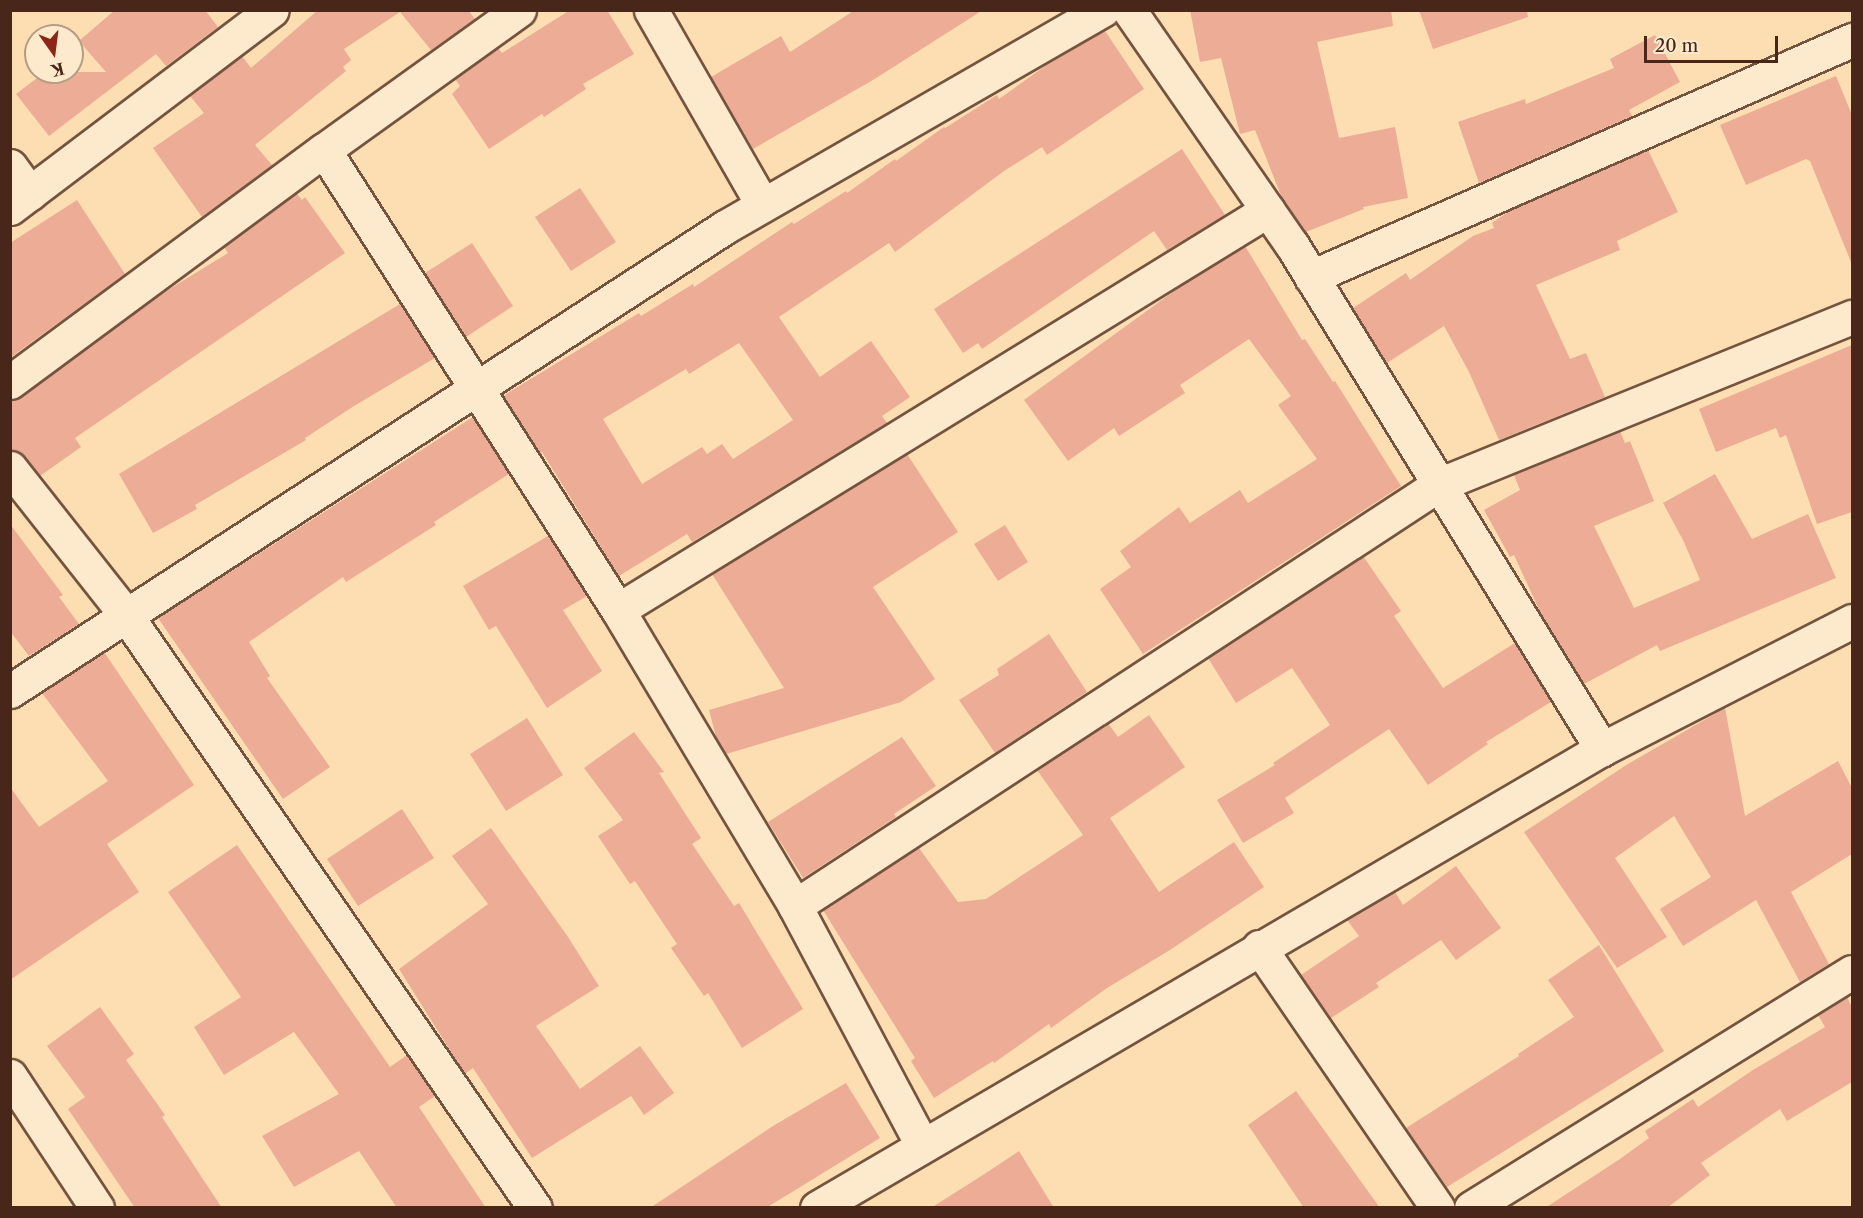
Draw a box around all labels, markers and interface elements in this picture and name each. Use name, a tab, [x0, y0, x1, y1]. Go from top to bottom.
north arrow	[24, 24, 84, 84]
scale bar	[1647, 24, 1780, 62]
text: 20 m	[1655, 35, 1698, 57]
text: K	[49, 58, 66, 81]

